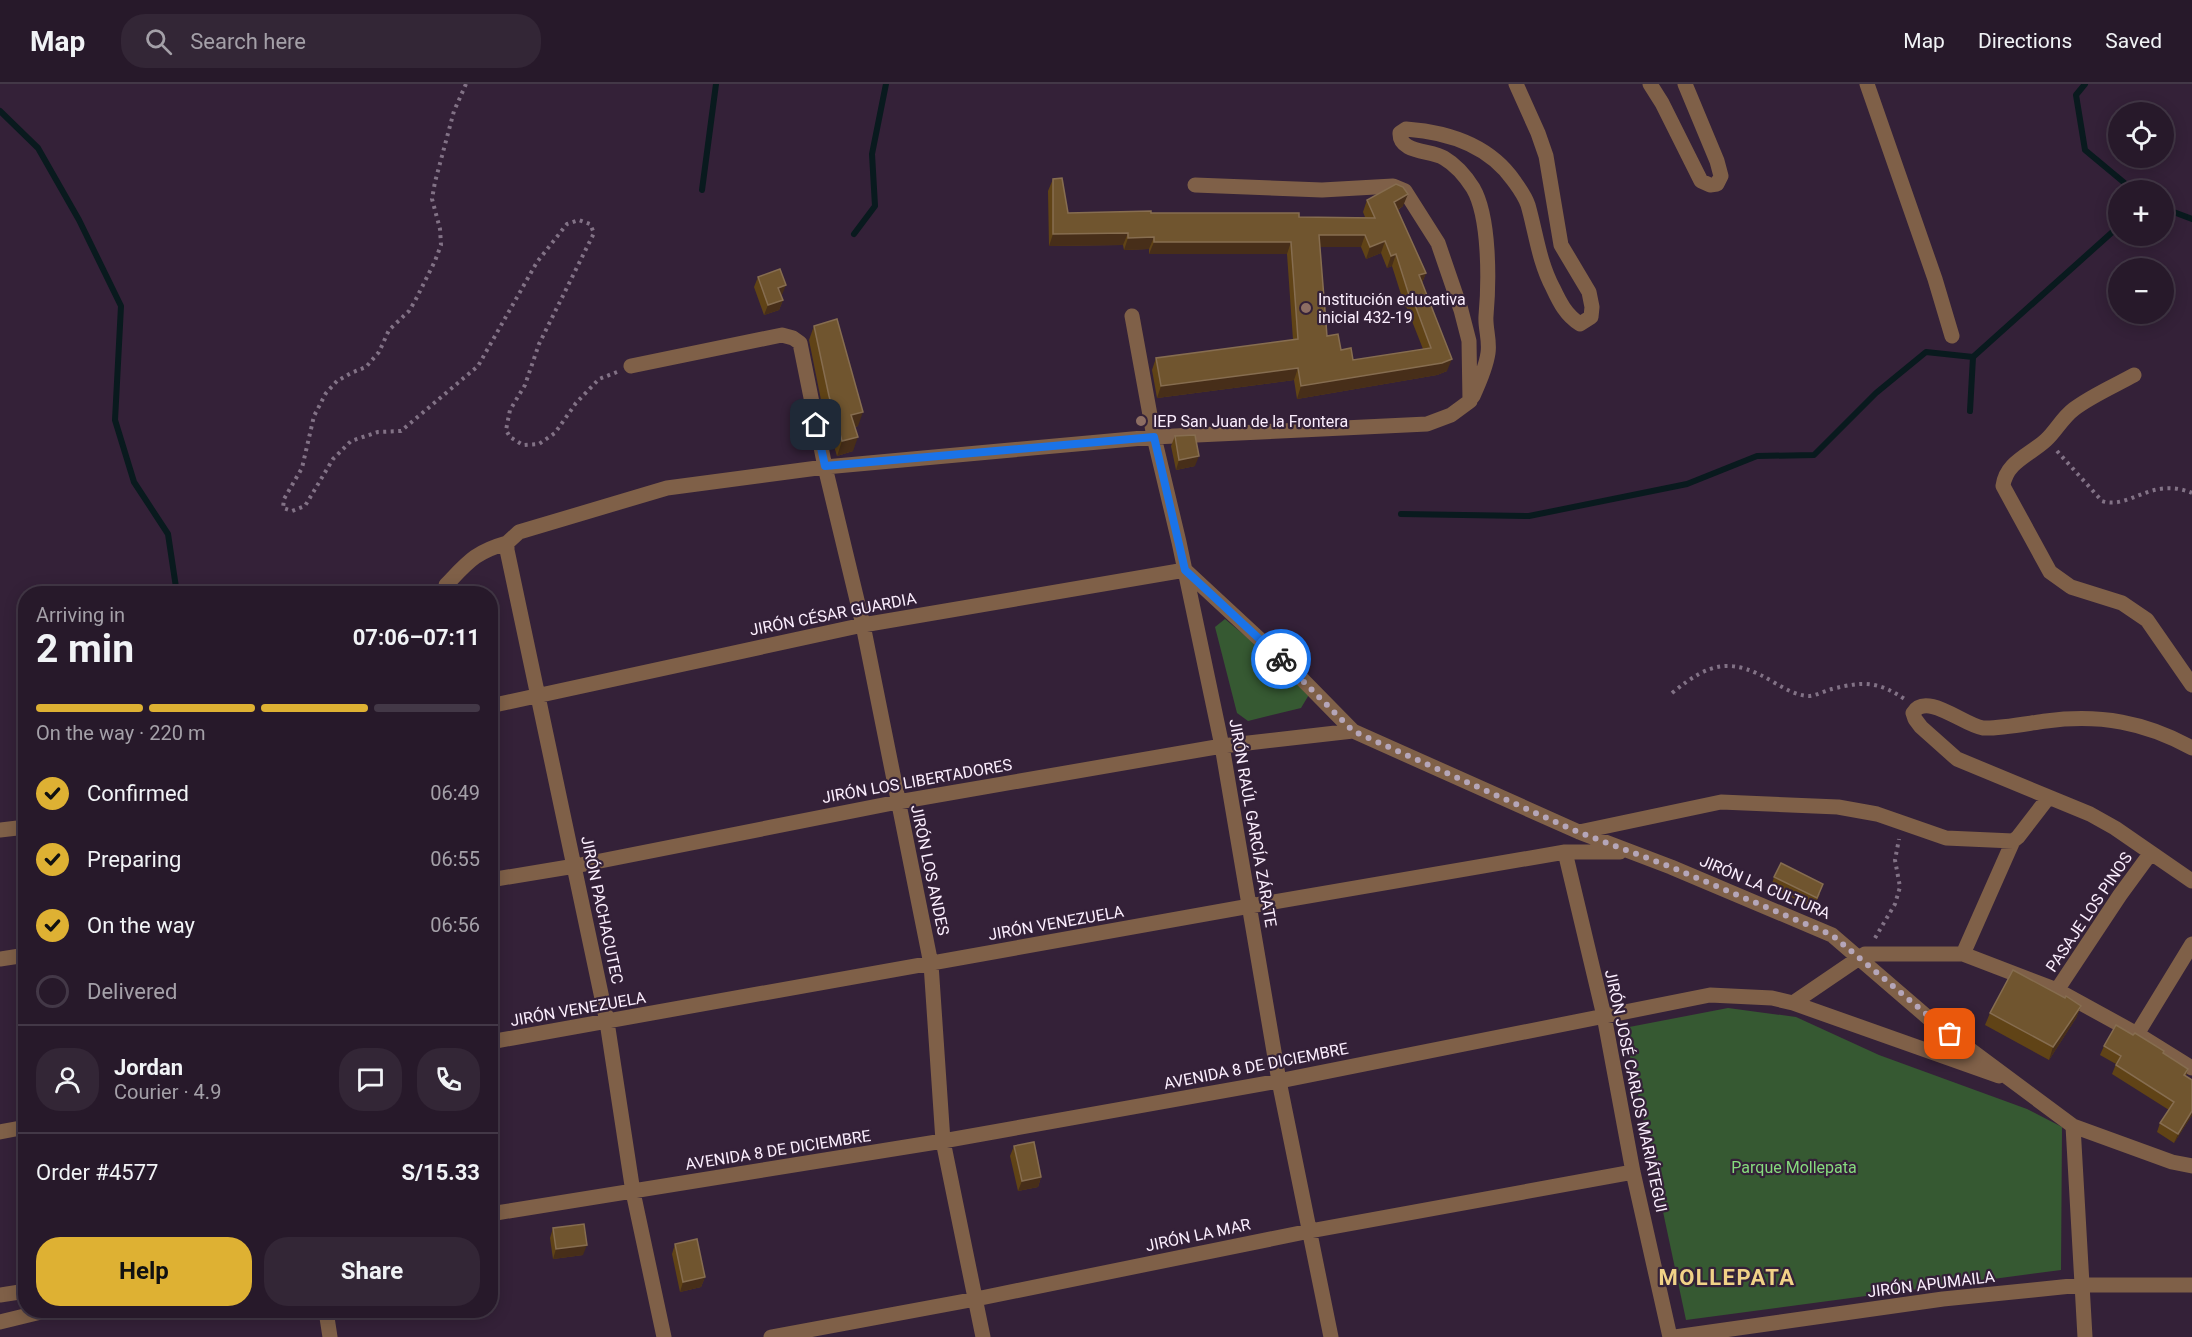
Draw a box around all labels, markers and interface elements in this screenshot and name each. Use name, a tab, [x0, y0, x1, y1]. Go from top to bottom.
search box	[121, 14, 541, 68]
text: Map	[30, 25, 85, 58]
icon: search	[142, 25, 175, 58]
text: Search here	[190, 29, 306, 54]
text: Map	[1903, 29, 1945, 53]
text: Directions	[1978, 29, 2072, 53]
text: Saved	[2105, 29, 2162, 53]
map controls	[2108, 102, 2174, 324]
button: locate	[2108, 102, 2174, 168]
button: +	[2108, 180, 2174, 246]
button: −	[2108, 258, 2174, 324]
place label: Institución educativa inicial 432-19	[1318, 290, 1466, 327]
marker: Institución educativa inicial 432-19	[1299, 301, 1313, 315]
pin	[790, 399, 841, 450]
icon: home	[799, 408, 832, 441]
place label: IEP San Juan de la Frontera	[1153, 412, 1348, 431]
marker: IEP San Juan de la Frontera	[1134, 414, 1148, 428]
street label: JIRÓN CÉSAR GUARDIA	[748, 587, 919, 639]
text: Arriving in	[36, 603, 125, 627]
text: 07:06–07:11	[353, 625, 480, 650]
text: 2 min	[36, 626, 134, 672]
courier	[1251, 629, 1311, 689]
icon: bike	[1265, 643, 1298, 676]
street label: JIRÓN RAÚL GARCÍA ZÁRATE	[1225, 717, 1282, 929]
text: On the way · 220 m	[36, 721, 205, 745]
street label: JIRÓN LOS LIBERTADORES	[820, 754, 1013, 807]
icon: check	[36, 777, 69, 810]
text: Confirmed	[87, 781, 189, 806]
text: 06:49	[430, 781, 480, 805]
street label: JIRÓN LOS ANDES	[907, 803, 954, 937]
street label: JIRÓN PACHACUTEC	[577, 834, 628, 986]
icon: check	[36, 843, 69, 876]
text: Preparing	[87, 847, 181, 872]
text: 06:55	[430, 847, 480, 871]
street label: PASAJE LOS PINOS	[2042, 849, 2136, 975]
street label: JIRÓN LA CULTURA	[1697, 850, 1834, 923]
street label: JIRÓN VENEZUELA	[986, 901, 1126, 944]
icon: check	[36, 909, 69, 942]
text: On the way	[87, 913, 195, 938]
text: 06:56	[430, 913, 480, 937]
street label: JIRÓN JOSÉ CARLOS MARIÁTEGUI	[1601, 968, 1672, 1214]
text: Delivered	[87, 979, 177, 1004]
street label: JIRÓN VENEZUELA	[508, 987, 648, 1030]
pin	[1924, 1008, 1975, 1059]
icon: bag	[1933, 1017, 1966, 1050]
street label: AVENIDA 8 DE DICIEMBRE	[1162, 1039, 1350, 1093]
button: person	[36, 1048, 99, 1111]
button: chat	[339, 1048, 402, 1111]
button: phone	[417, 1048, 480, 1111]
text: Jordan	[114, 1055, 183, 1080]
text: Courier · 4.9	[114, 1080, 221, 1104]
street label: AVENIDA 8 DE DICIEMBRE	[684, 1126, 872, 1174]
park label: Parque Mollepata	[1731, 1158, 1857, 1177]
text: Order #4577	[36, 1160, 158, 1185]
text: S/15.33	[401, 1160, 480, 1185]
street label: JIRÓN LA MAR	[1143, 1214, 1252, 1255]
button: Help	[36, 1237, 252, 1306]
button: Share	[264, 1237, 480, 1306]
district label: MOLLEPATA	[1658, 1265, 1796, 1290]
street label: JIRÓN APUMAILA	[1866, 1266, 1996, 1301]

